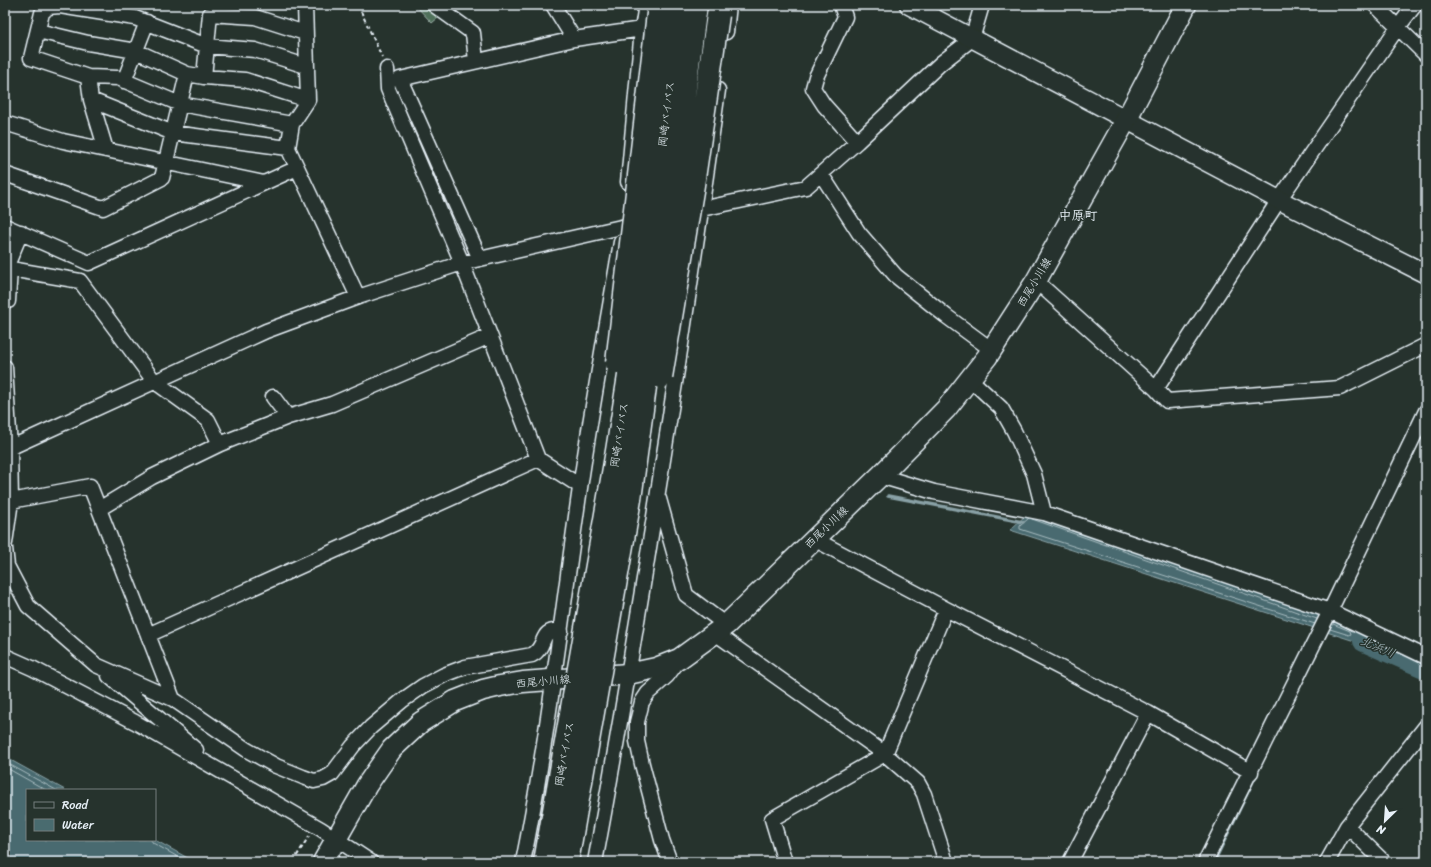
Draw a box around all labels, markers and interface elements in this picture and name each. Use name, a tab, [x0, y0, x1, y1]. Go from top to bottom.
street label: 岡崎バイパス	[653, 80, 680, 148]
district label: 中原町	[1058, 204, 1098, 227]
street label: 西尾小川線	[1012, 254, 1057, 311]
street label: 岡崎バイパス	[605, 401, 634, 469]
street label: 西尾小川線	[800, 501, 853, 553]
water label: 北浜川	[1357, 630, 1399, 664]
street label: 西尾小川線	[515, 670, 571, 693]
street label: 岡崎バイパス	[549, 720, 580, 788]
legend	[26, 789, 156, 841]
text: Road	[62, 794, 89, 816]
north arrow	[1365, 801, 1405, 841]
text: Water	[62, 814, 95, 836]
text: N	[1373, 819, 1389, 840]

